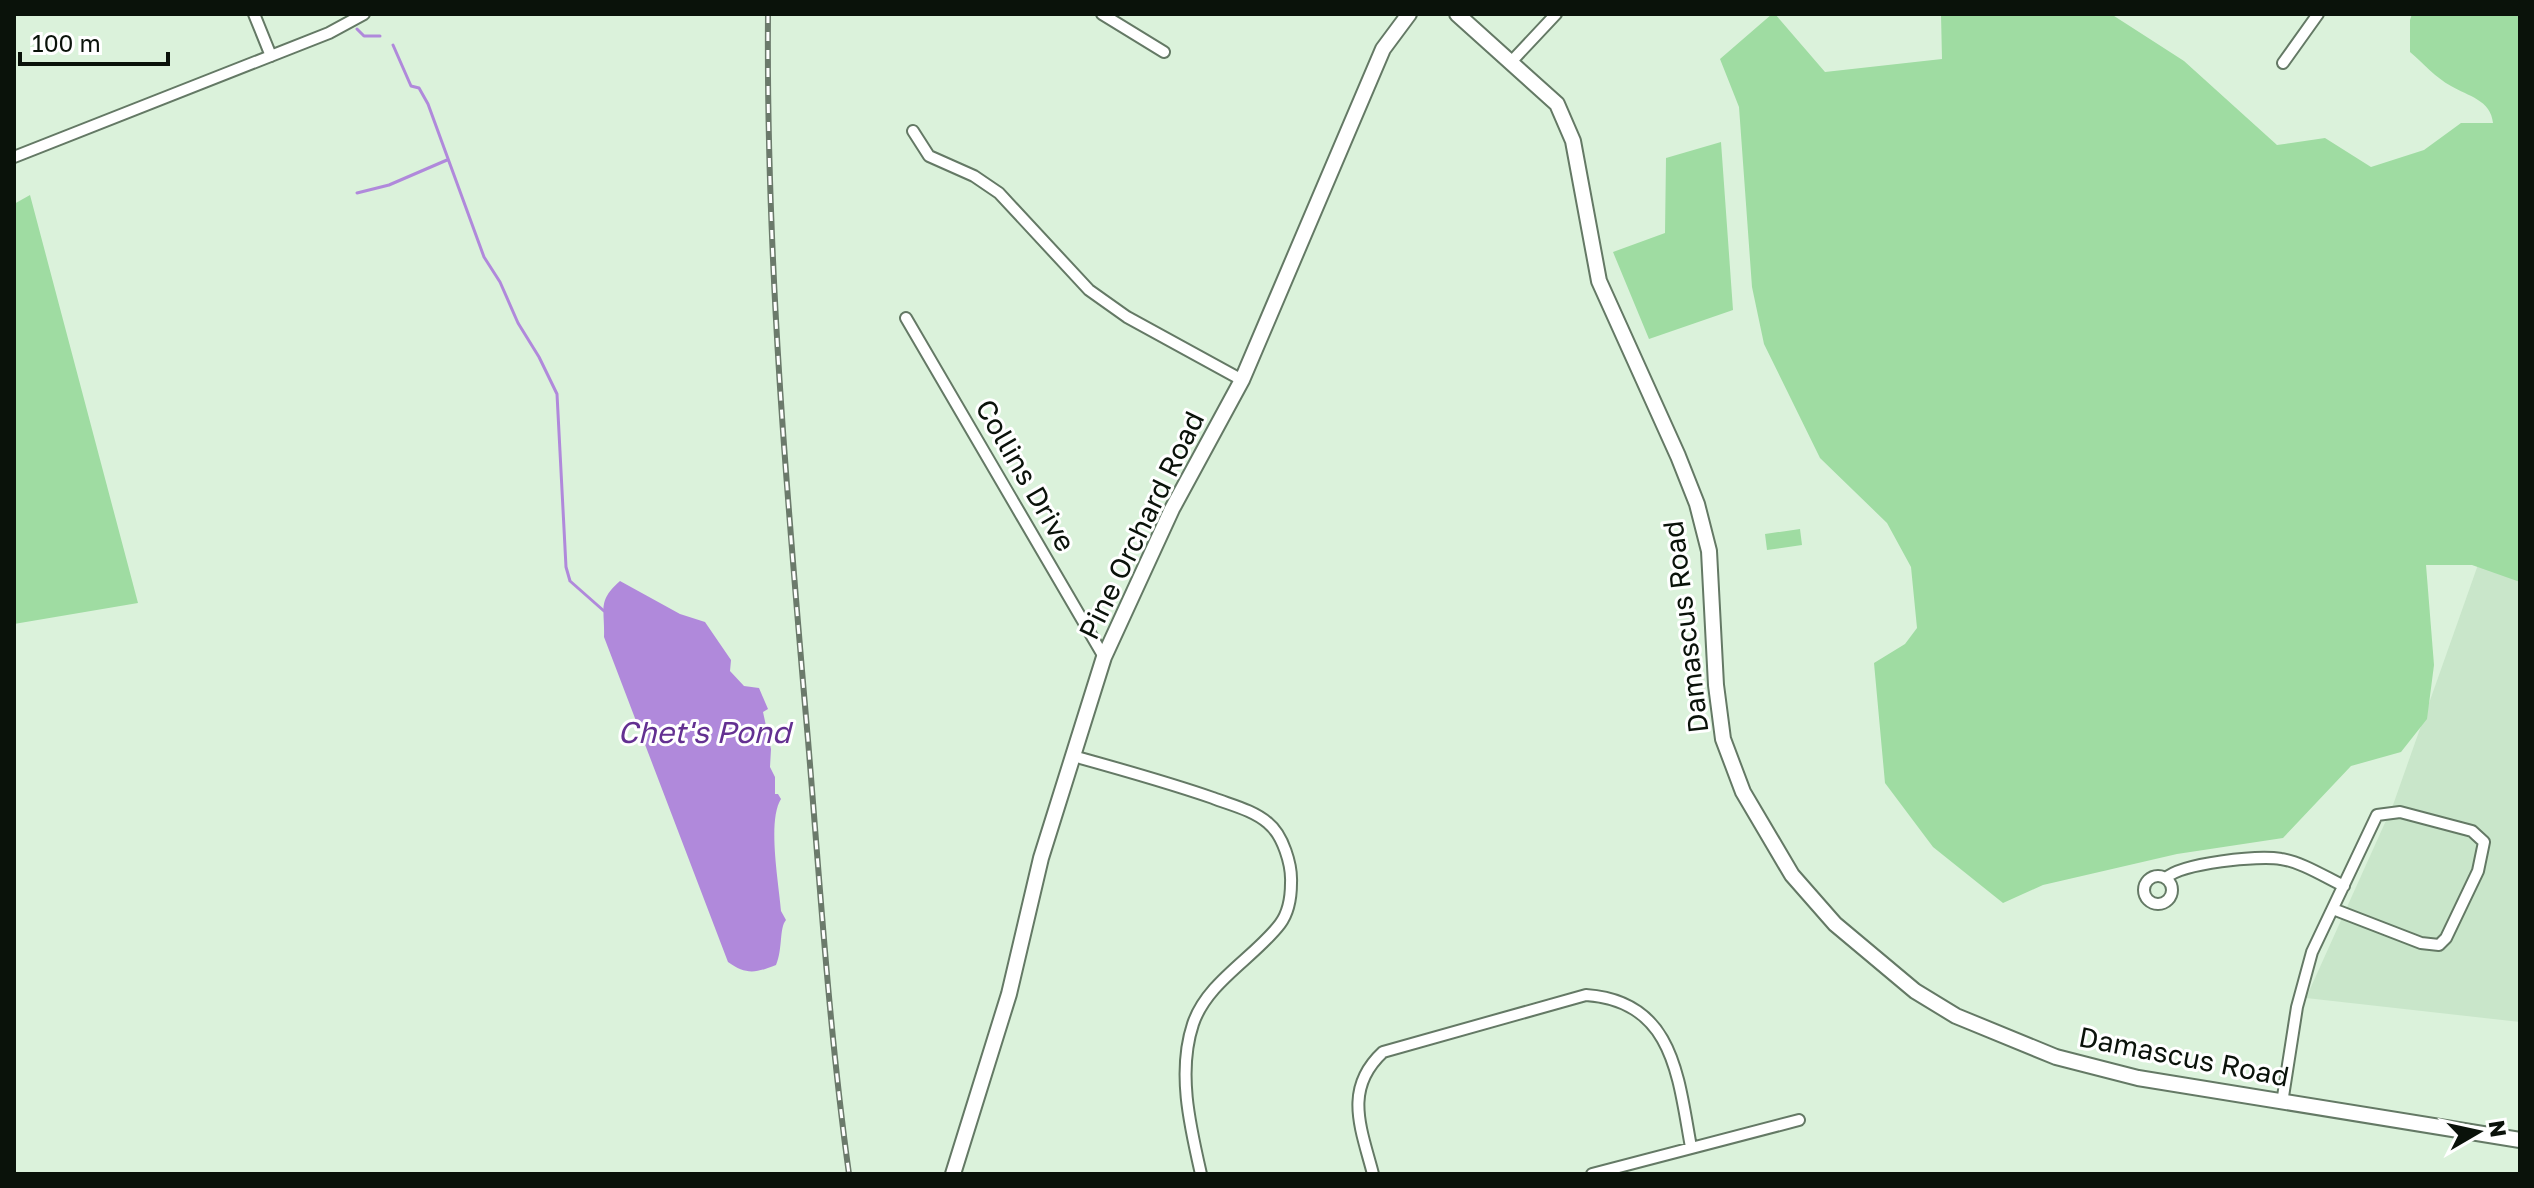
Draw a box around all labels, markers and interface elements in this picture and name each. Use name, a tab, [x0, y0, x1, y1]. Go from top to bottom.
scale bar	[20, 16, 168, 66]
text: 100 m	[32, 28, 101, 57]
street label: Collins Drive	[969, 393, 1083, 557]
street label: Pine Orchard Road	[1071, 406, 1211, 644]
street label: Damascus Road	[1656, 519, 1714, 735]
water label: Chet's Pond	[618, 714, 794, 750]
street label: Damascus Road	[2076, 1019, 2292, 1093]
north arrow	[2438, 1092, 2518, 1172]
text: N	[2484, 1118, 2513, 1139]

